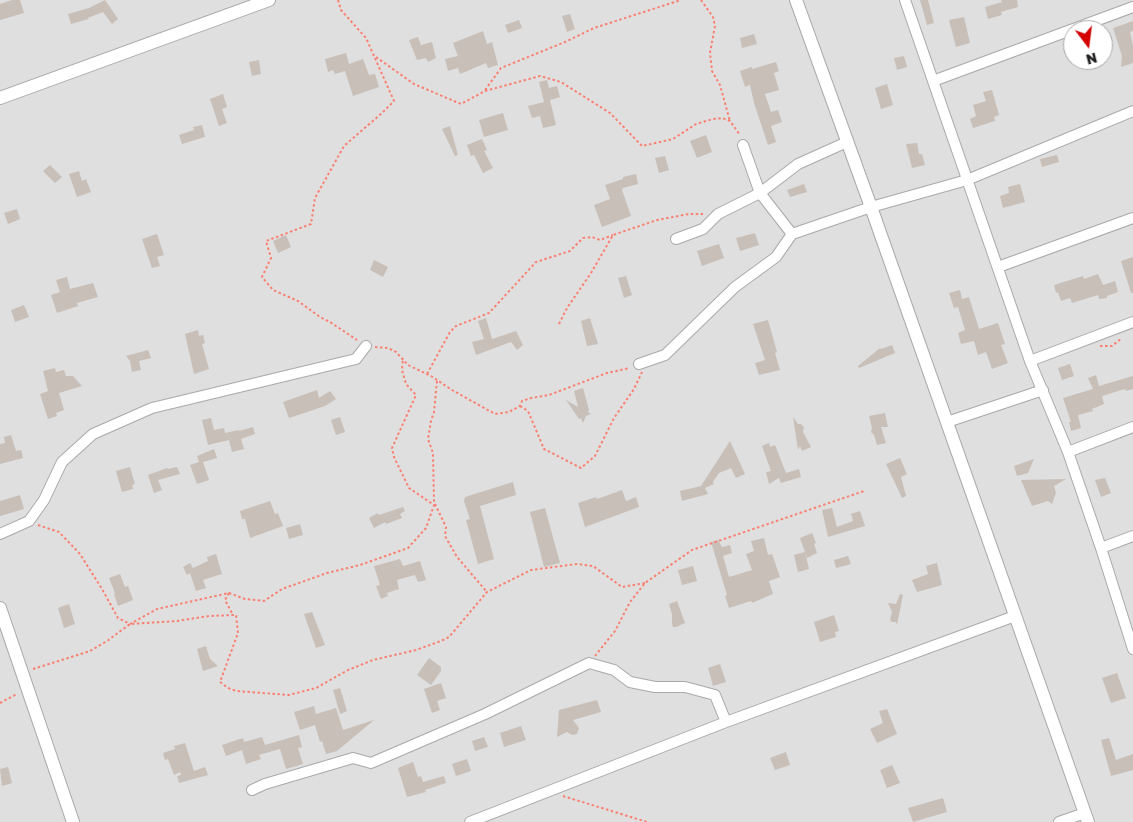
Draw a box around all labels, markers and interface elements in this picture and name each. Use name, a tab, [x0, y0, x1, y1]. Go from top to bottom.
north arrow	[1063, 20, 1113, 70]
text: N	[1084, 49, 1099, 69]

